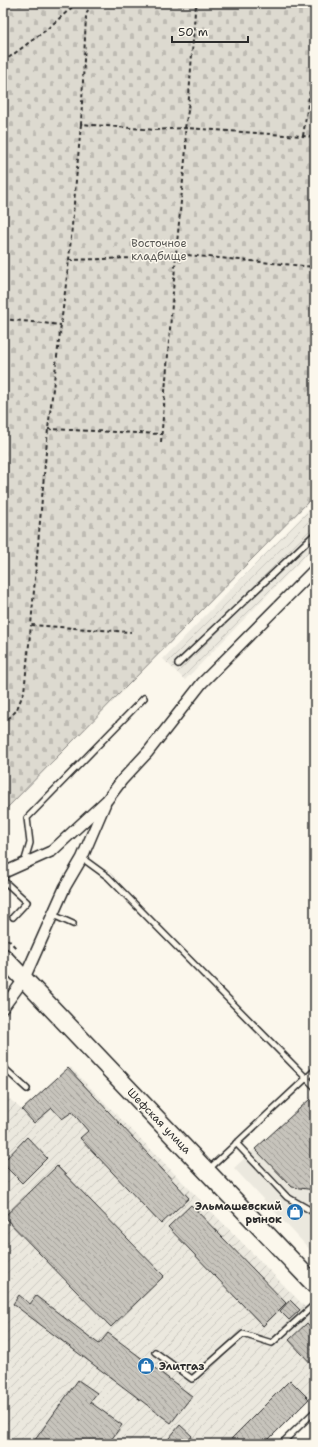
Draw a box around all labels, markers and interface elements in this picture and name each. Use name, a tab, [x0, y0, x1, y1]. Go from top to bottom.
scale bar	[172, 18, 248, 44]
text: 50 m	[178, 24, 208, 40]
park label: Восточное кладбище	[131, 236, 187, 264]
street label: Шефская улица	[124, 1085, 194, 1157]
place label: Эльмашевский рынок	[195, 1199, 282, 1227]
shop icon: Эльмашевский рынок	[285, 1202, 305, 1222]
shop icon: Элитгаз	[136, 1356, 156, 1376]
place label: Элитгаз	[159, 1359, 205, 1374]

